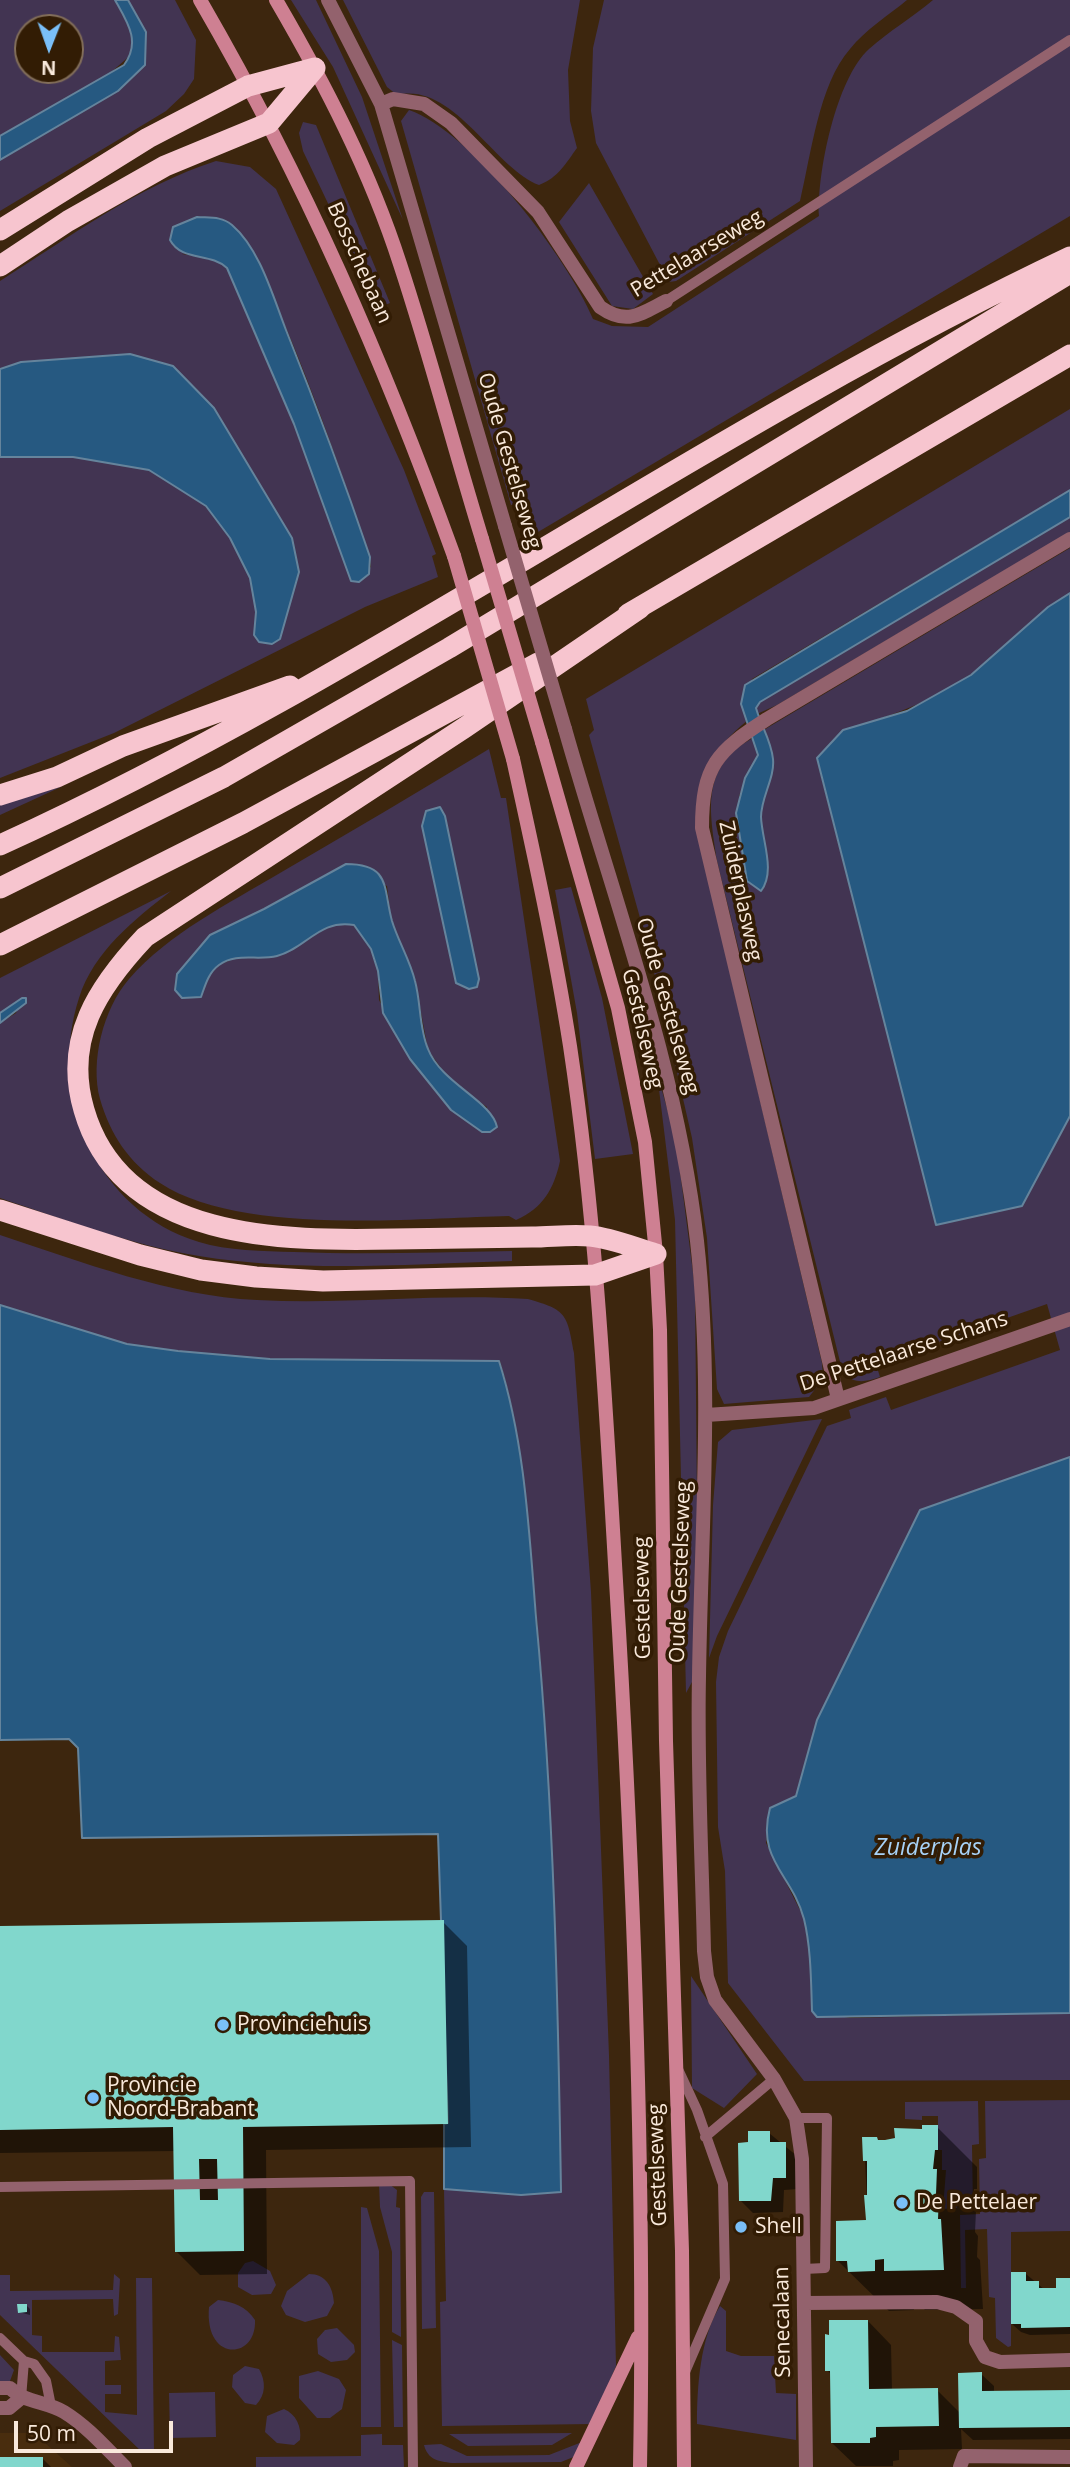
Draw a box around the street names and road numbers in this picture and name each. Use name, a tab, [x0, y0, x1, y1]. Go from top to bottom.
street label: Bosschebaan	[321, 198, 397, 328]
street label: Pettelaarseweg	[626, 205, 768, 303]
street label: Oude Gestelseweg	[472, 370, 546, 552]
street label: Zuiderplasweg	[713, 819, 767, 963]
street label: Oude Gestelseweg	[630, 915, 704, 1097]
street label: Gestelseweg	[616, 966, 668, 1092]
street label: De Pettelaarse Schans	[797, 1306, 1011, 1398]
street label: Oude Gestelseweg	[665, 1481, 697, 1663]
street label: Gestelseweg	[629, 1536, 657, 1660]
street label: Gestelseweg	[643, 2103, 673, 2227]
street label: Senecalaan	[769, 2266, 797, 2378]

